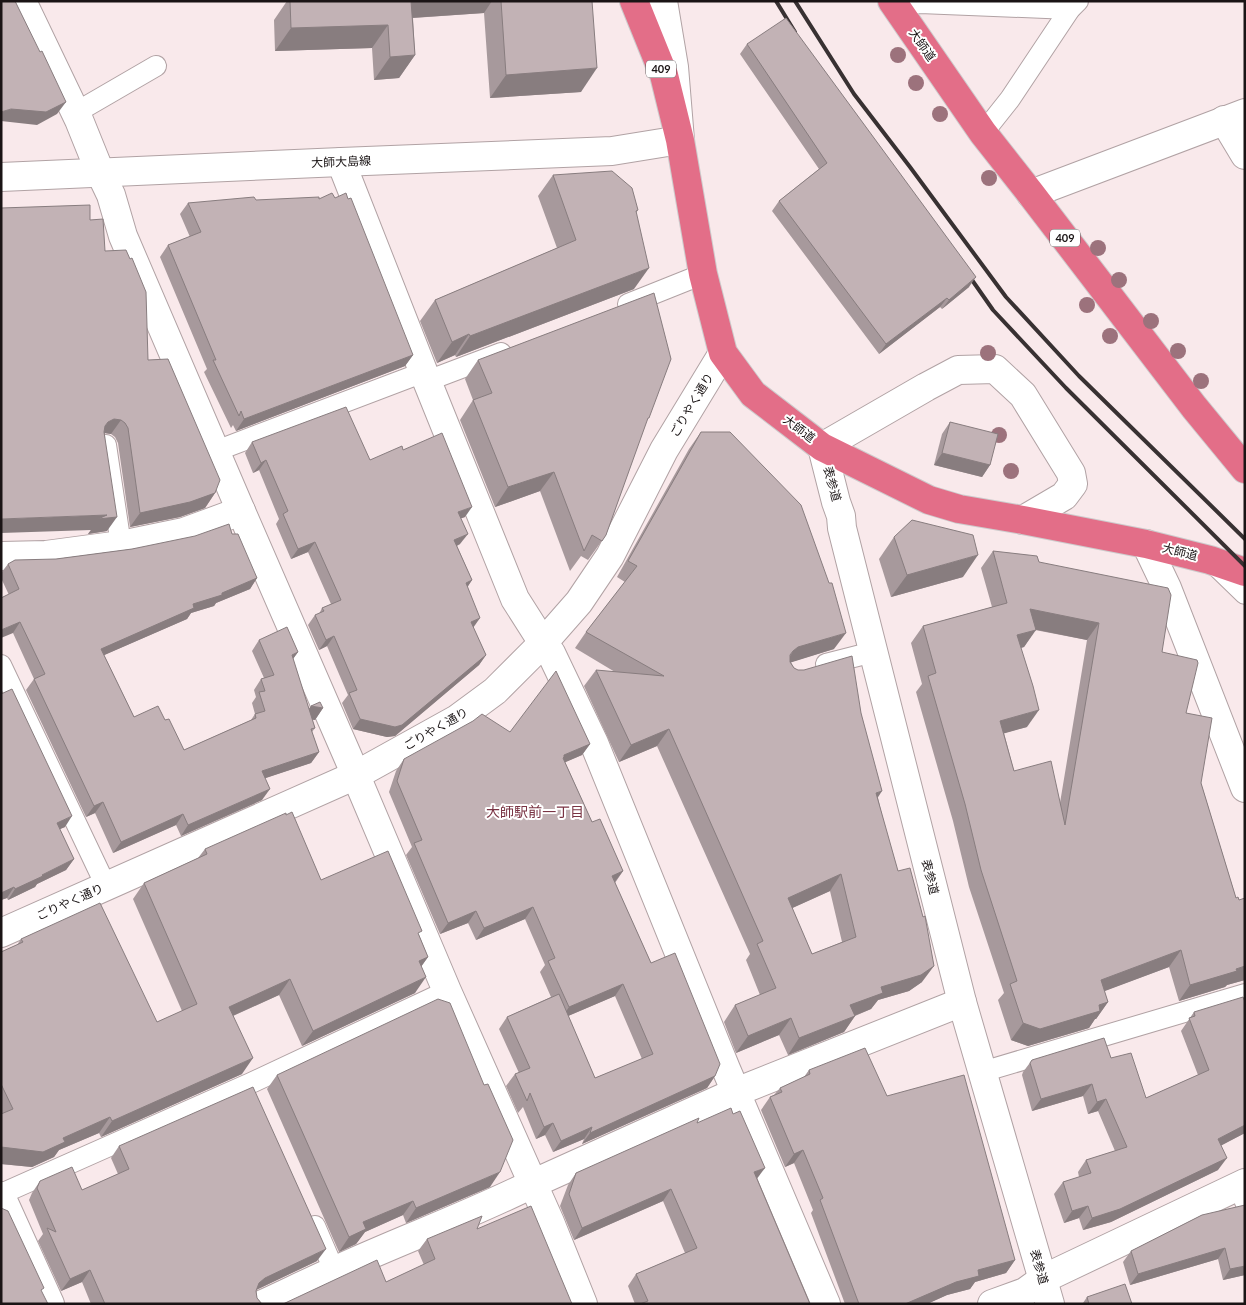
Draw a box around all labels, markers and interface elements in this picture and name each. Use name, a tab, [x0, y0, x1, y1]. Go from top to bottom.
street label: 大師道	[906, 26, 939, 64]
road number: 409	[646, 61, 676, 78]
street label: 大師大島線	[311, 153, 371, 170]
road number: 409	[1050, 230, 1080, 247]
street label: ごりやく通り	[667, 370, 717, 439]
street label: 大師道	[780, 412, 818, 445]
street label: 表参道	[820, 464, 844, 503]
street label: 大師道	[1161, 540, 1199, 563]
street label: ごりやく通り	[401, 704, 471, 753]
district label: 大師駅前一丁目	[486, 803, 584, 820]
street label: 表参道	[919, 857, 942, 896]
street label: ごりやく通り	[34, 880, 106, 923]
street label: 表参道	[1027, 1247, 1052, 1286]

